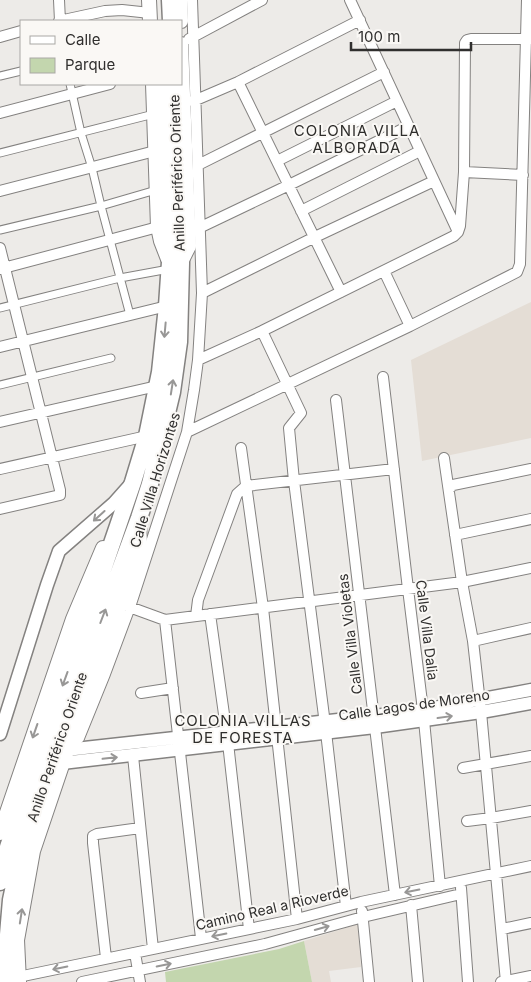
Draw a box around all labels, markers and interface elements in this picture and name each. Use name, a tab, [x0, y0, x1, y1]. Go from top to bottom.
legend	[20, 20, 182, 85]
scale bar	[351, 20, 471, 52]
text: 100 m	[358, 27, 400, 46]
text: Calle	[65, 30, 100, 49]
text: Parque	[65, 55, 115, 74]
street label: Anillo Periférico Oriente	[165, 94, 188, 252]
district label: COLONIA VILLA ALBORADA	[294, 121, 420, 157]
one-way arrow	[161, 322, 170, 338]
one-way arrow	[168, 379, 178, 395]
street label: Calle Villa Horizontes	[126, 410, 183, 550]
one-way arrow	[92, 510, 105, 522]
street label: Calle Villa Violetas	[334, 573, 365, 695]
street label: Calle Villa Dalia	[413, 579, 442, 681]
one-way arrow	[99, 609, 108, 624]
street label: Anillo Periférico Oriente	[23, 670, 90, 824]
one-way arrow	[60, 671, 69, 686]
street label: Calle Lagos de Moreno	[337, 685, 491, 724]
district label: COLONIA VILLAS DE FORESTA	[174, 711, 312, 747]
one-way arrow	[437, 712, 453, 722]
one-way arrow	[29, 723, 39, 739]
one-way arrow	[102, 753, 118, 763]
street label: Camino Real a Rioverde	[194, 882, 350, 933]
one-way arrow	[404, 887, 420, 897]
one-way arrow	[16, 908, 26, 924]
one-way arrow	[314, 923, 330, 933]
one-way arrow	[212, 931, 228, 940]
one-way arrow	[155, 960, 171, 970]
one-way arrow	[53, 964, 69, 973]

